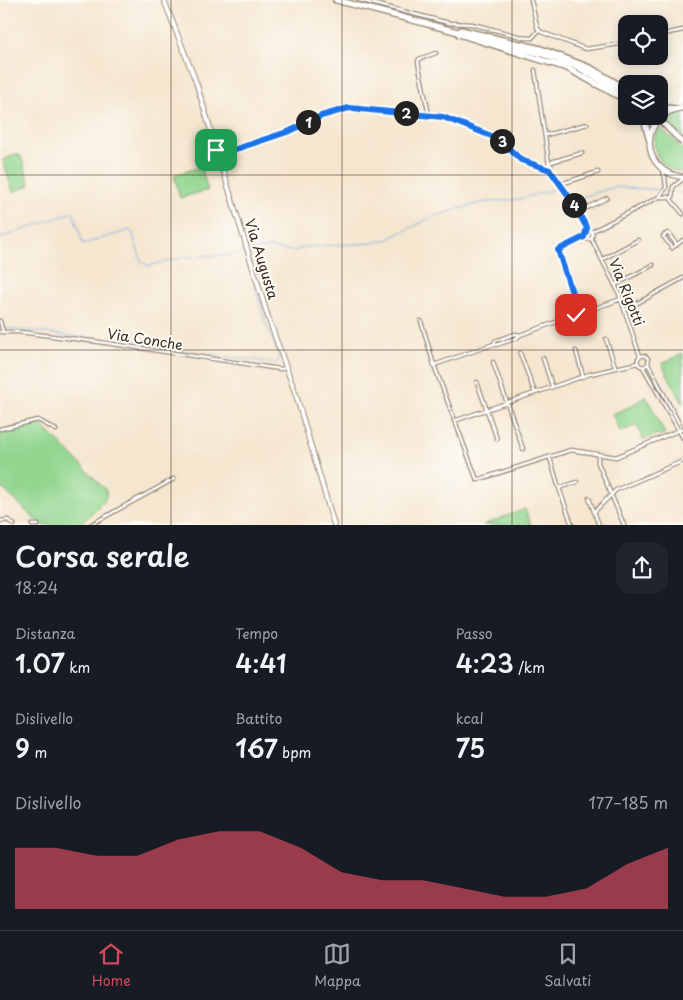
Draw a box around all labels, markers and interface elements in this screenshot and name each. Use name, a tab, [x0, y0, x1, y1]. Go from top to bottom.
map controls	[618, 15, 668, 125]
button: locate	[618, 15, 668, 65]
button: layers	[618, 75, 668, 125]
pin: 2	[394, 100, 418, 126]
text: 2	[402, 103, 411, 124]
pin: 1	[296, 110, 320, 134]
text: 1	[305, 112, 312, 133]
pin: 3	[490, 128, 514, 154]
pin	[195, 129, 237, 171]
text: 3	[498, 131, 507, 152]
icon: arrive	[202, 136, 230, 164]
pin: 4	[562, 192, 586, 218]
text: 4	[570, 195, 579, 216]
street label: Via Augusta	[240, 216, 284, 302]
street label: Via Rigotti	[604, 255, 650, 329]
pin	[555, 294, 597, 336]
icon: check	[562, 301, 590, 329]
street label: Via Conche	[106, 323, 184, 355]
text: Corsa serale	[15, 534, 189, 577]
button: share	[616, 542, 668, 594]
text: 18:24	[15, 575, 58, 599]
text: Distanza	[15, 623, 75, 644]
text: Tempo	[235, 623, 278, 644]
text: Passo	[456, 623, 493, 644]
text: 1.07	[15, 644, 65, 682]
text: 4:41	[235, 644, 287, 682]
text: 4:23	[456, 644, 514, 682]
text: km	[65, 657, 90, 678]
text: /km	[514, 657, 545, 678]
text: Dislivello	[15, 708, 73, 729]
text: Battito	[235, 708, 282, 729]
text: kcal	[456, 708, 484, 729]
text: 9	[15, 729, 30, 767]
text: 167	[235, 729, 278, 767]
text: 75	[456, 729, 485, 767]
text: m	[30, 742, 47, 763]
text: bpm	[278, 742, 311, 763]
text: Dislivello	[15, 790, 81, 814]
text: 177–185 m	[589, 790, 668, 814]
tab: Home	[92, 940, 131, 991]
tab: Mappa	[314, 940, 361, 991]
tab: Salvati	[544, 940, 591, 991]

